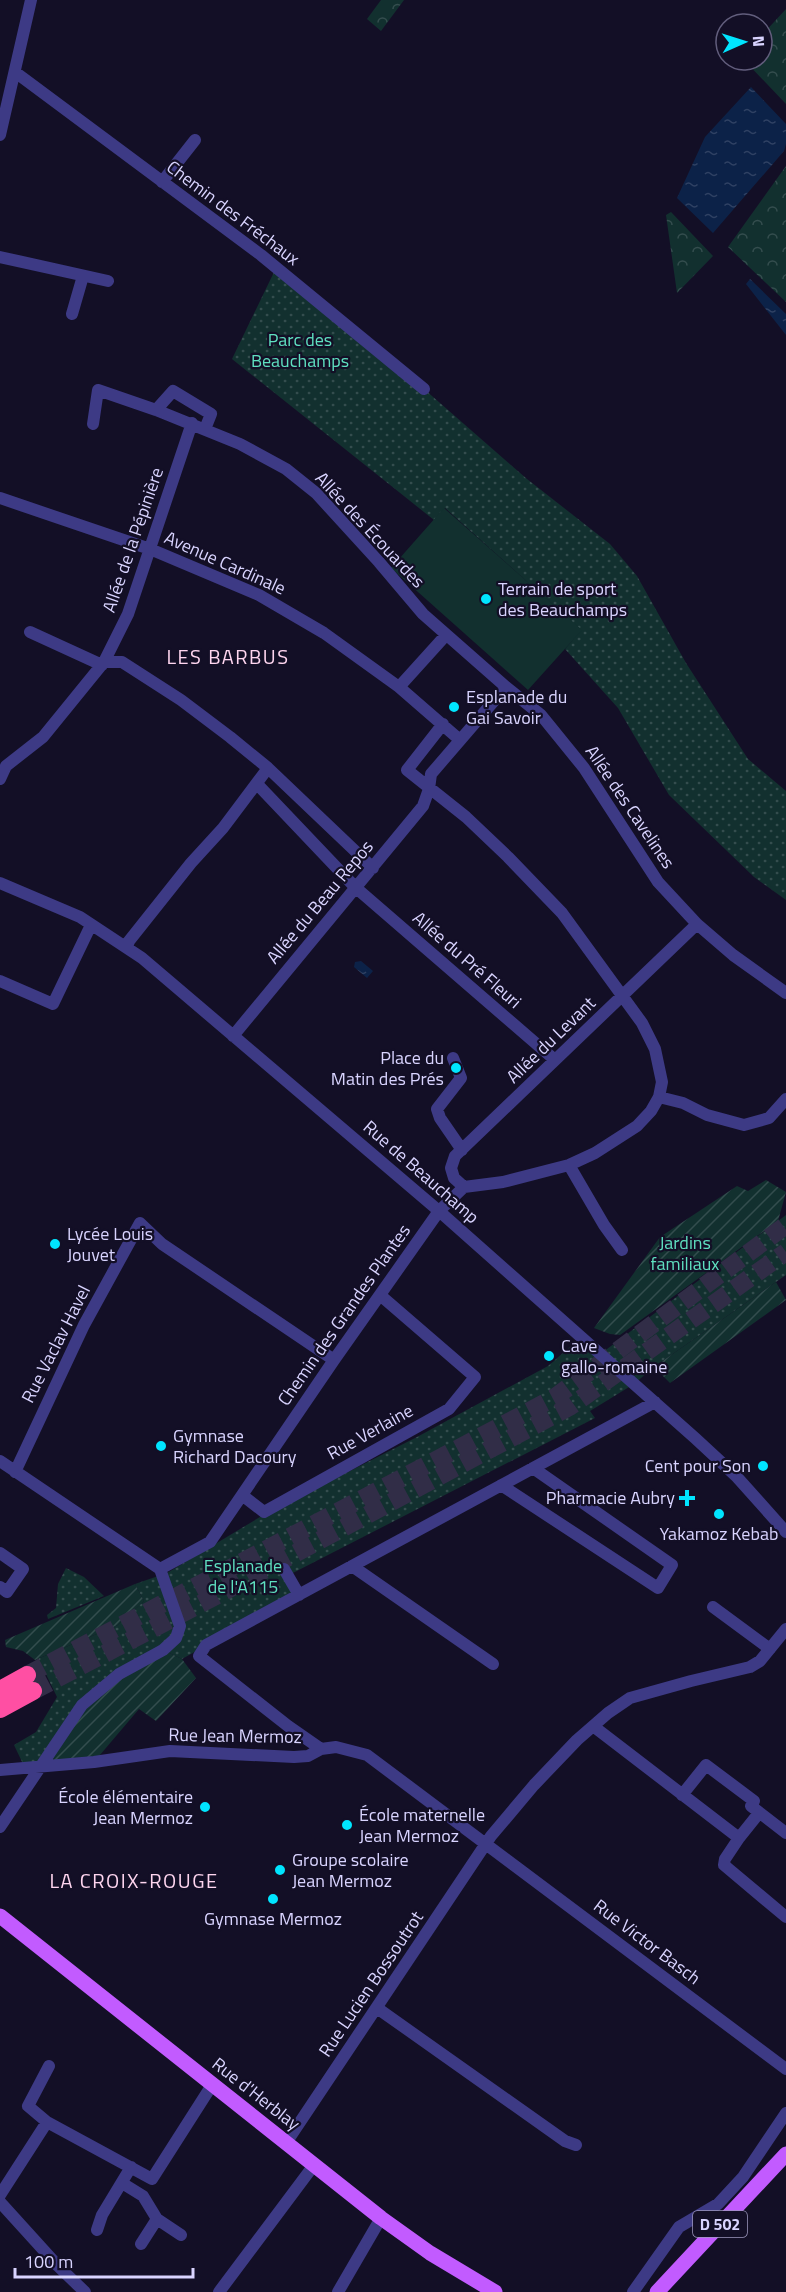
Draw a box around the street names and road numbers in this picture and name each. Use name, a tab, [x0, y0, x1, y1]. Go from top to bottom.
street label: Chemin des Fréchaux	[161, 154, 306, 272]
street label: Allée de la Pépinière	[95, 464, 170, 616]
street label: Allée des Écouardes	[309, 465, 432, 594]
street label: Avenue Cardinale	[160, 524, 290, 601]
street label: Allée des Cavelines	[579, 740, 682, 874]
street label: Allée du Beau Repos	[260, 834, 380, 969]
street label: Allée du Pré Fleuri	[407, 905, 528, 1015]
street label: Allée du Levant	[500, 989, 602, 1089]
street label: Rue de Beauchamp	[357, 1114, 485, 1230]
street label: Chemin des Grandes Plantes	[271, 1218, 417, 1411]
street label: Rue Vaclav Havel	[14, 1280, 97, 1407]
street label: Rue Verlaine	[322, 1397, 418, 1466]
street label: Rue Jean Mermoz	[168, 1721, 302, 1750]
street label: Rue Victor Basch	[588, 1892, 707, 1991]
street label: Rue Lucien Bossoutrot	[312, 1905, 430, 2062]
street label: Rue d'Herblay	[206, 2050, 306, 2137]
road number: D 502	[693, 2211, 747, 2237]

